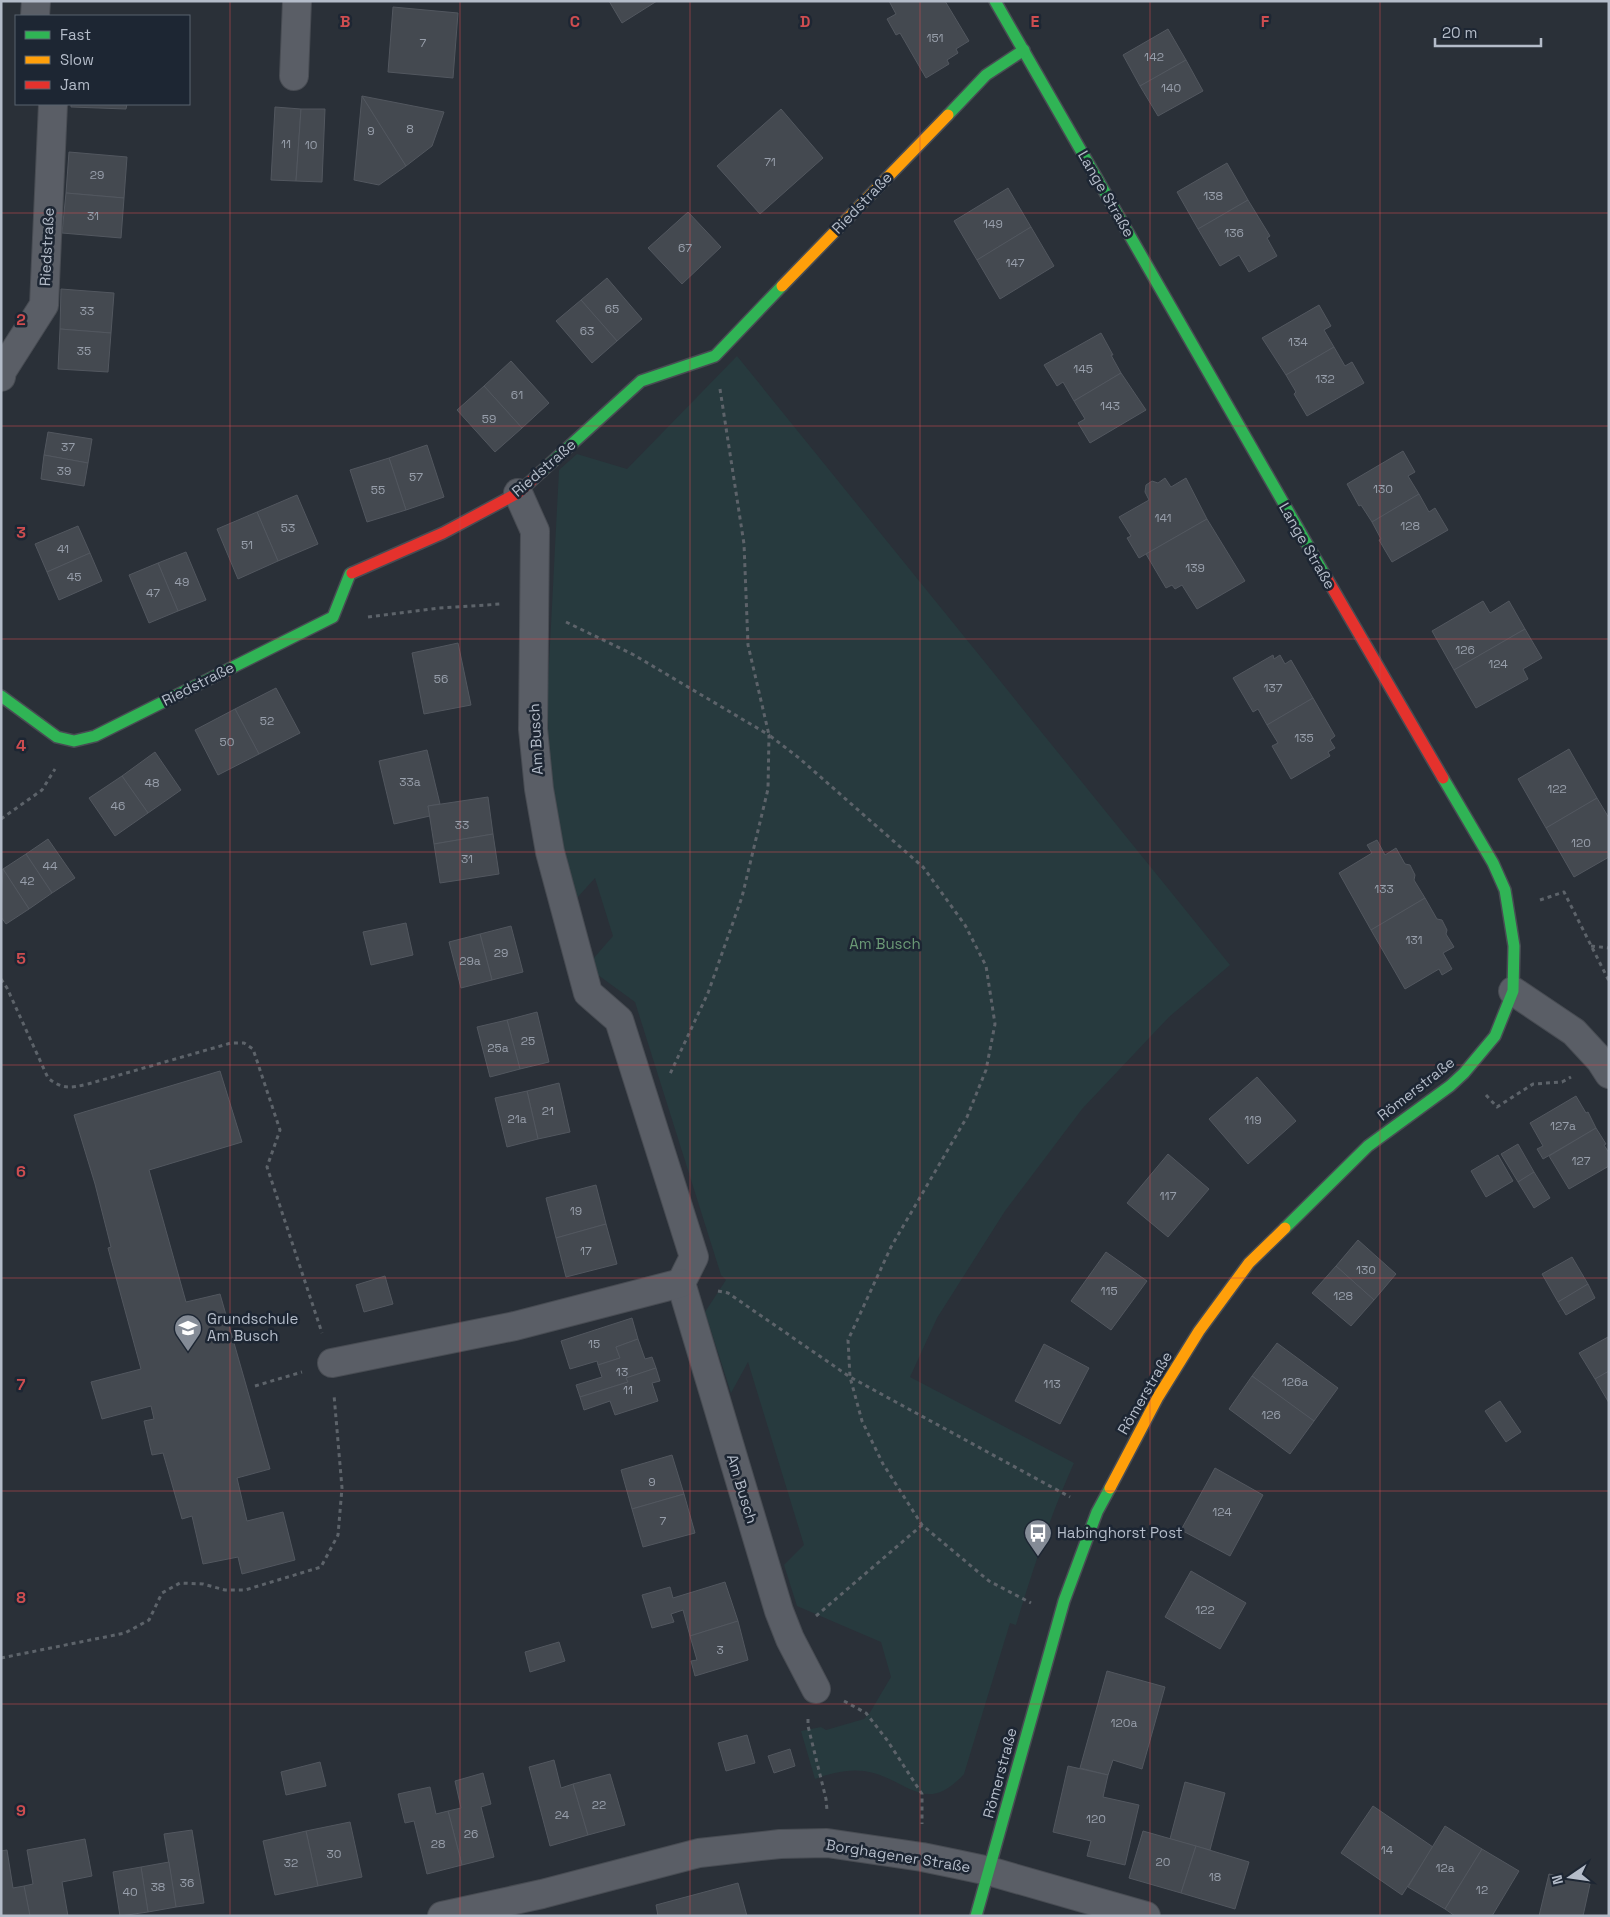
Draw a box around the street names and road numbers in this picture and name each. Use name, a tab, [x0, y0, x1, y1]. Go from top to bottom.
street label: Lange Straße	[1074, 147, 1139, 241]
street label: Riedstraße	[827, 168, 896, 238]
street label: Riedstraße	[35, 207, 58, 287]
street label: Riedstraße	[508, 435, 580, 501]
street label: Lange Straße	[1275, 499, 1340, 593]
street label: Riedstraße	[158, 657, 237, 710]
street label: Am Busch	[524, 703, 547, 775]
street label: Römerstraße	[1373, 1052, 1458, 1125]
street label: Römerstraße	[1113, 1348, 1176, 1438]
street label: Am Busch	[723, 1452, 762, 1526]
street label: Römerstraße	[978, 1725, 1021, 1820]
street label: Borghagener Straße	[824, 1835, 972, 1876]

